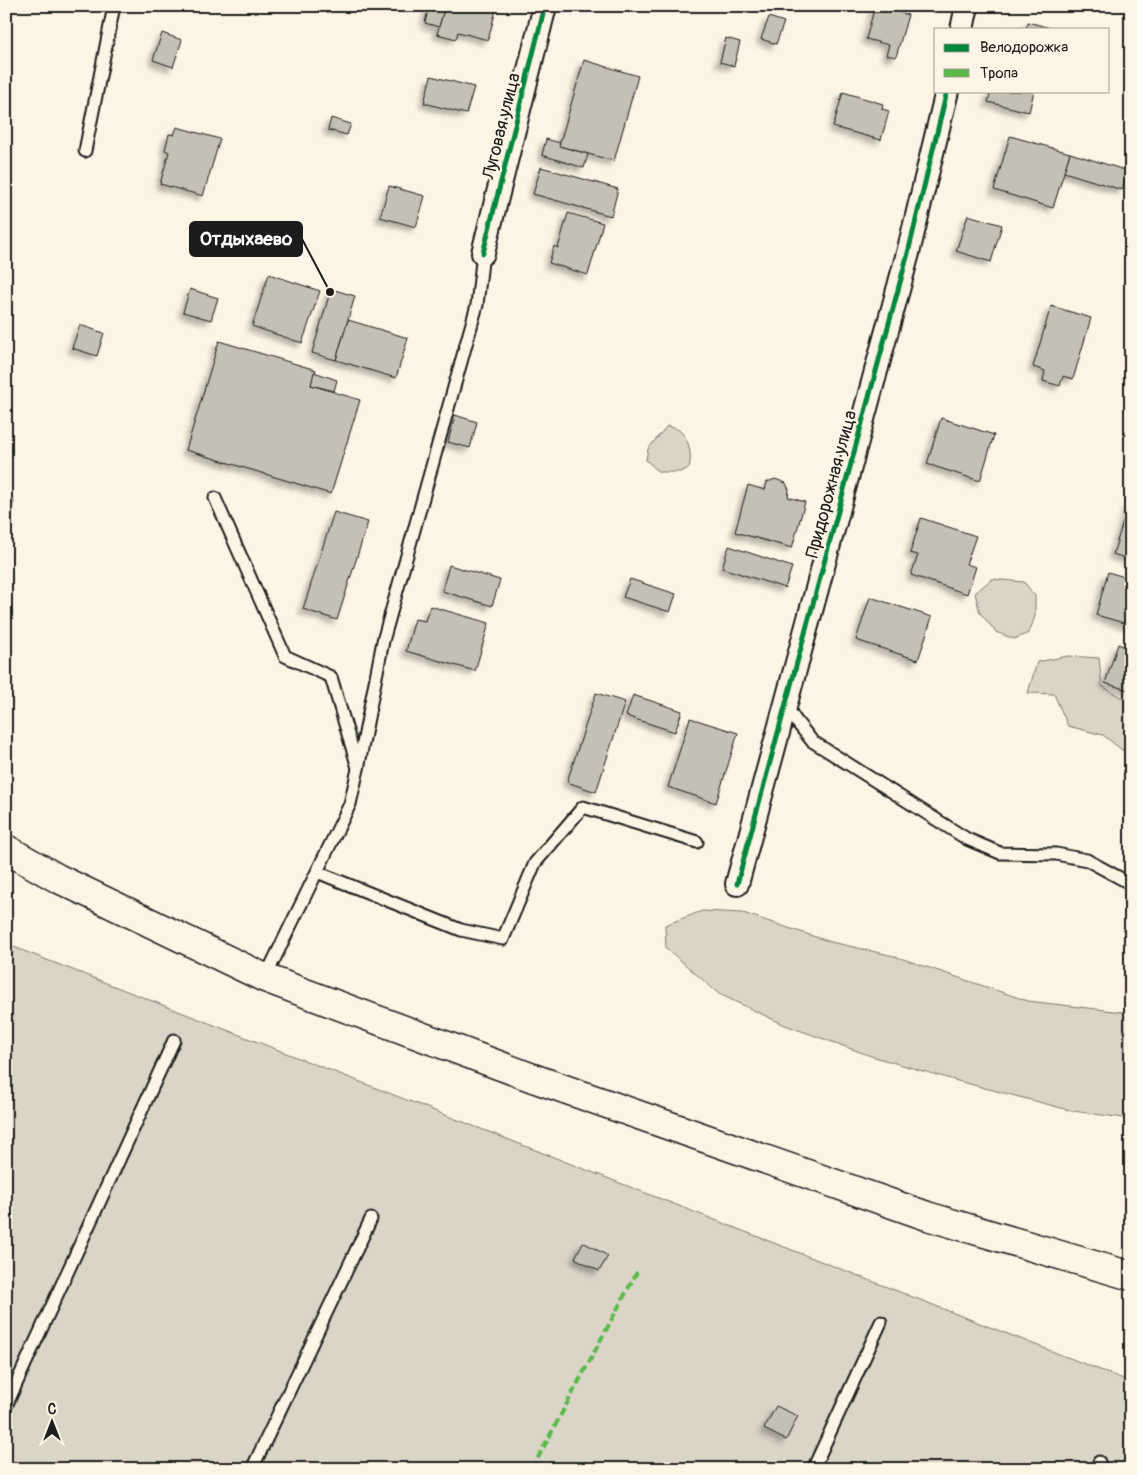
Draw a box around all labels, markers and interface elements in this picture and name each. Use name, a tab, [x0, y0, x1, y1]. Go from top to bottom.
legend	[934, 28, 1110, 92]
text: Велодорожка	[980, 38, 1068, 57]
text: Тропа	[980, 64, 1018, 83]
street label: Луговая улица	[477, 71, 526, 183]
callout: Отдыхаево	[190, 222, 302, 256]
text: Отдыхаево	[200, 227, 293, 251]
street label: Придорожная улица	[801, 408, 862, 561]
north arrow	[28, 1398, 78, 1448]
text: С	[48, 1401, 57, 1418]

